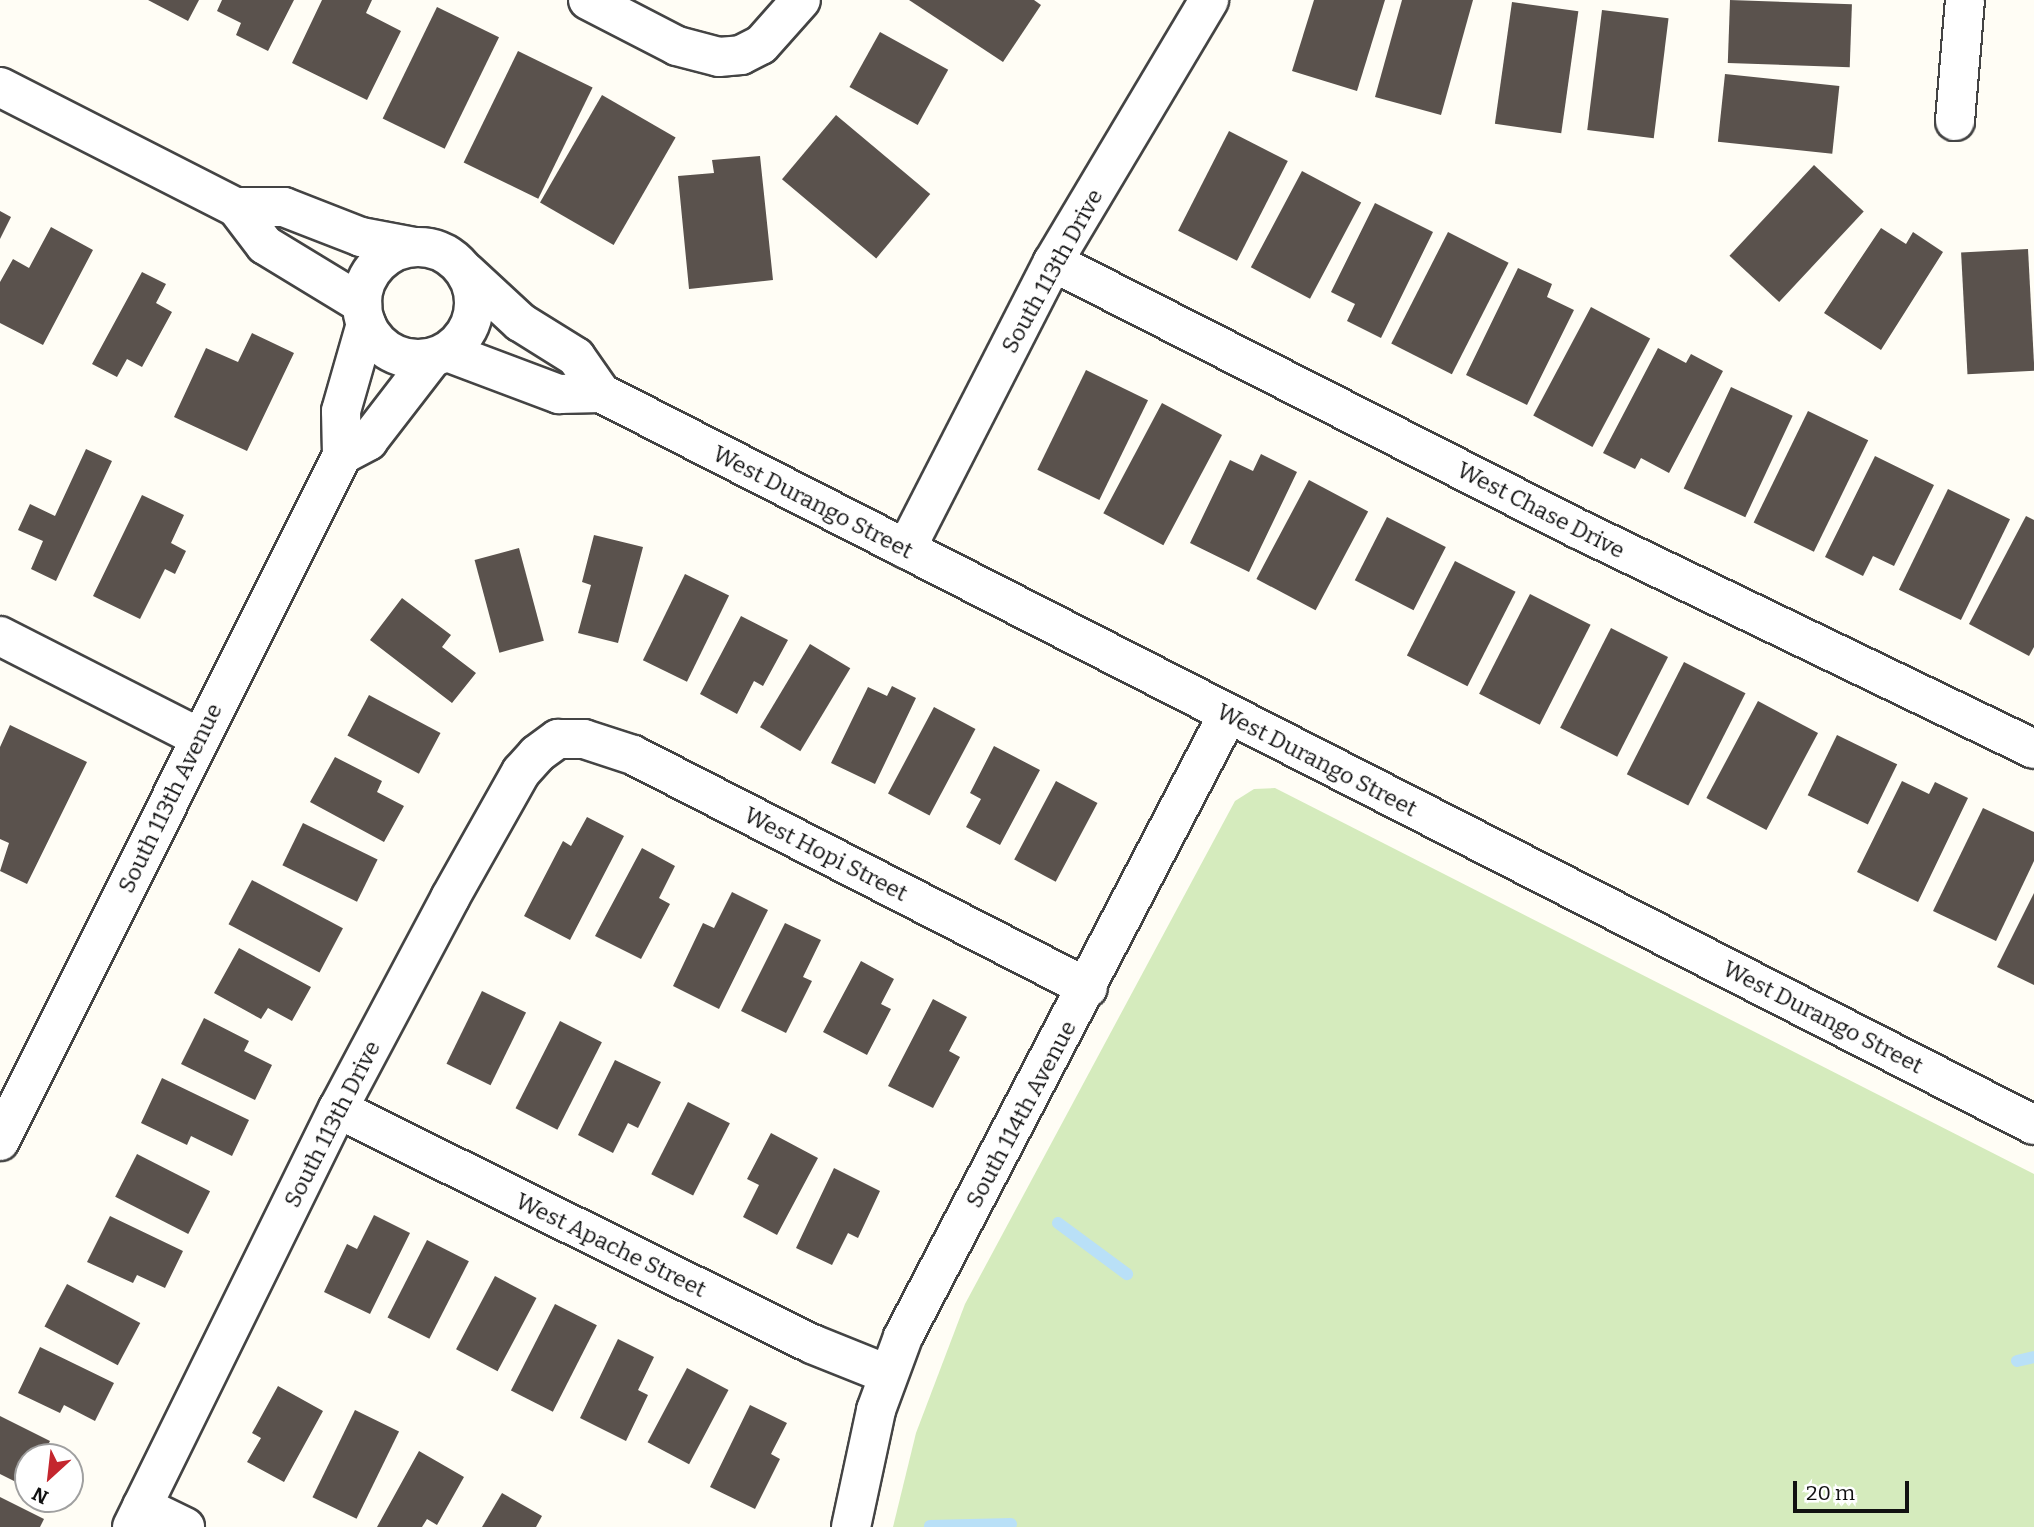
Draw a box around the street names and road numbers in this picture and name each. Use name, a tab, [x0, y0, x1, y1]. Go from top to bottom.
street label: South 113th Drive	[996, 184, 1108, 358]
street label: West Durango Street	[708, 440, 918, 564]
street label: West Chase Drive	[1453, 456, 1629, 564]
street label: West Durango Street	[1212, 698, 1422, 822]
street label: South 113th Avenue	[112, 699, 228, 897]
street label: West Hopi Street	[740, 801, 912, 907]
street label: West Durango Street	[1718, 955, 1928, 1079]
street label: South 114th Avenue	[960, 1016, 1082, 1212]
street label: South 113th Drive	[278, 1036, 386, 1212]
street label: West Apache Street	[511, 1187, 711, 1303]

